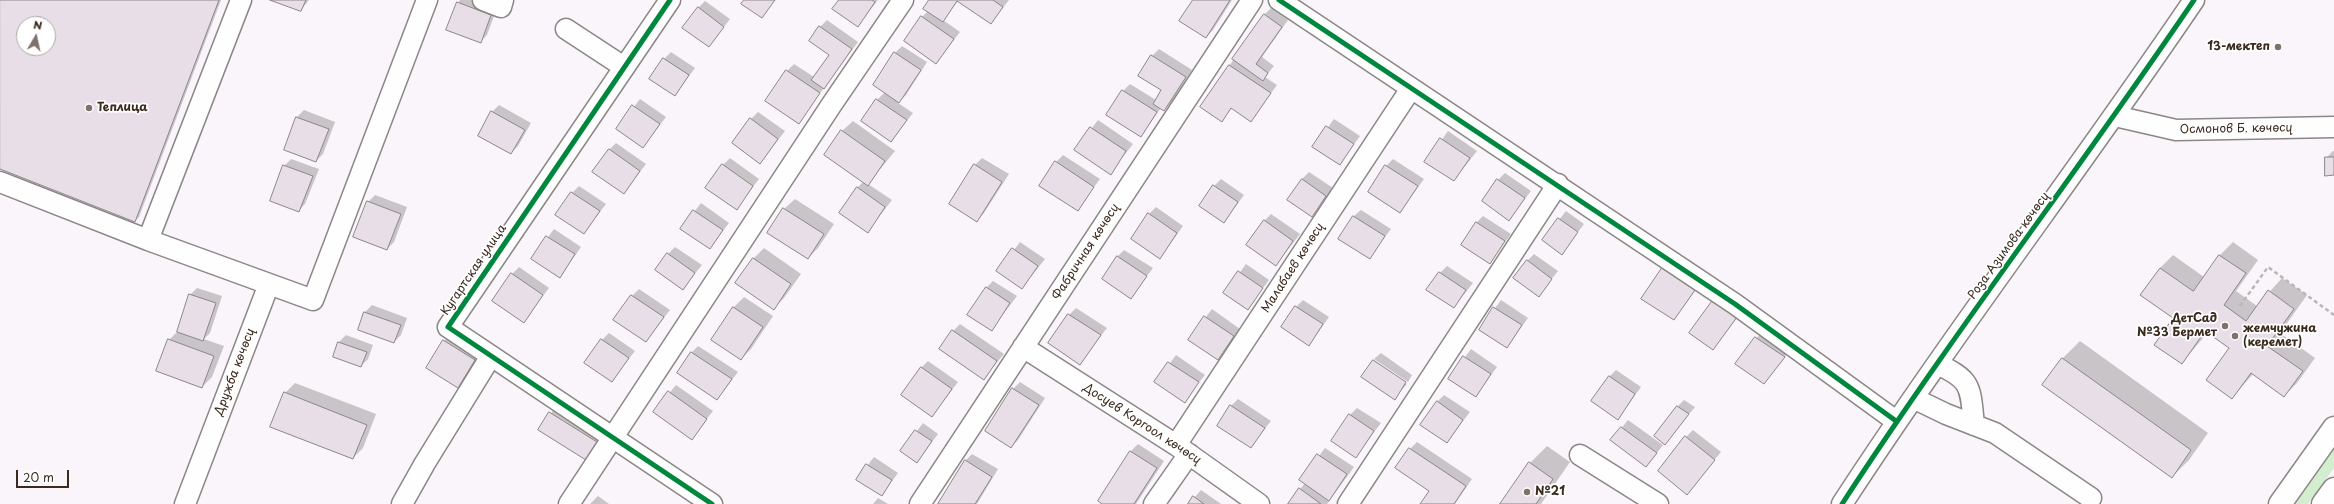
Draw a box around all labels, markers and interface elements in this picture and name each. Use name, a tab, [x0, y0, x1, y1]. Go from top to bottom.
north arrow	[16, 16, 56, 56]
text: N	[32, 16, 43, 34]
place label: 13-мектеп	[2207, 40, 2270, 54]
marker: 13-мектеп	[2273, 42, 2283, 52]
place label: Теплица	[97, 101, 148, 115]
marker: Теплица	[84, 103, 94, 113]
street label: Осмонов Б. көчөсү	[2180, 121, 2292, 137]
street label: Роза Азимова көчөсү	[1965, 190, 2053, 302]
street label: Фабричная көчөсү	[1050, 201, 1122, 303]
street label: Малабаев көчөсү	[1259, 220, 1327, 316]
street label: Кугартская улица	[438, 222, 510, 318]
place label: ДетСад №33 Бермет	[2137, 312, 2217, 340]
marker: ДетСад №33 Бермет	[2220, 321, 2230, 331]
place label: жемчужина (керемет)	[2243, 322, 2317, 350]
street label: Дружба көчөсү	[212, 326, 258, 418]
marker: жемчужина (керемет)	[2230, 331, 2240, 341]
street label: Досуев Коргоол көчөсү	[1080, 381, 1204, 467]
scale bar	[18, 462, 71, 488]
text: 20 m	[23, 468, 54, 486]
place label: №21	[1535, 485, 1565, 499]
marker: №21	[1522, 487, 1532, 497]

